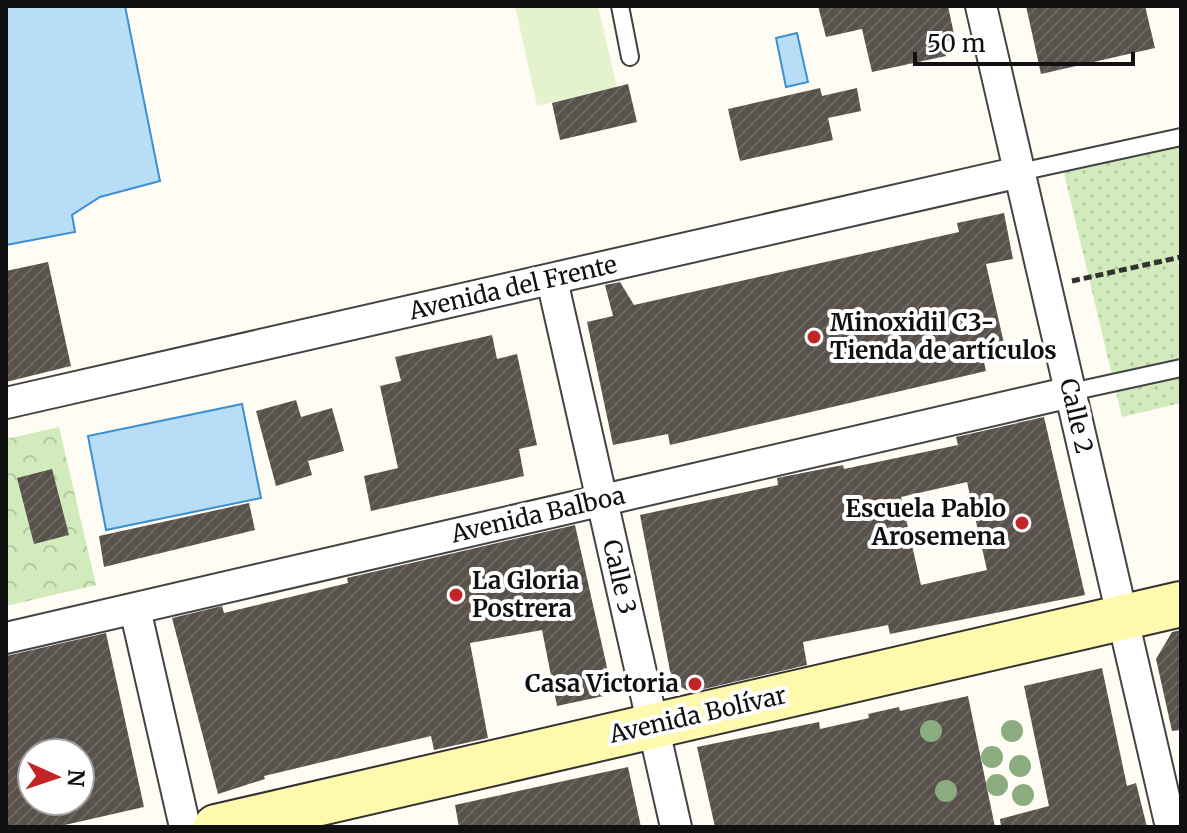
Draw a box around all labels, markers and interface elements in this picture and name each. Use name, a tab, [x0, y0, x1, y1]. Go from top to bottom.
scale bar	[915, 16, 1133, 66]
text: 50 m	[927, 28, 986, 59]
street label: Avenida del Frente	[405, 249, 620, 327]
place label: Minoxidil C3- Tienda de artículos	[830, 307, 1057, 366]
marker: Minoxidil C3- Tienda de artículos	[805, 328, 823, 346]
street label: Calle 2	[1053, 375, 1100, 457]
street label: Avenida Balboa	[447, 479, 628, 550]
place label: Escuela Pablo Arosemena	[845, 493, 1006, 552]
marker: Escuela Pablo Arosemena	[1013, 514, 1031, 532]
street label: Calle 3	[596, 537, 643, 617]
place label: La Gloria Postrera	[472, 565, 579, 624]
marker: La Gloria Postrera	[447, 586, 465, 604]
place label: Casa Victoria	[525, 668, 679, 699]
marker: Casa Victoria	[686, 675, 704, 693]
street label: Avenida Bolívar	[605, 679, 790, 750]
north arrow	[16, 737, 96, 817]
text: N	[62, 769, 90, 788]

